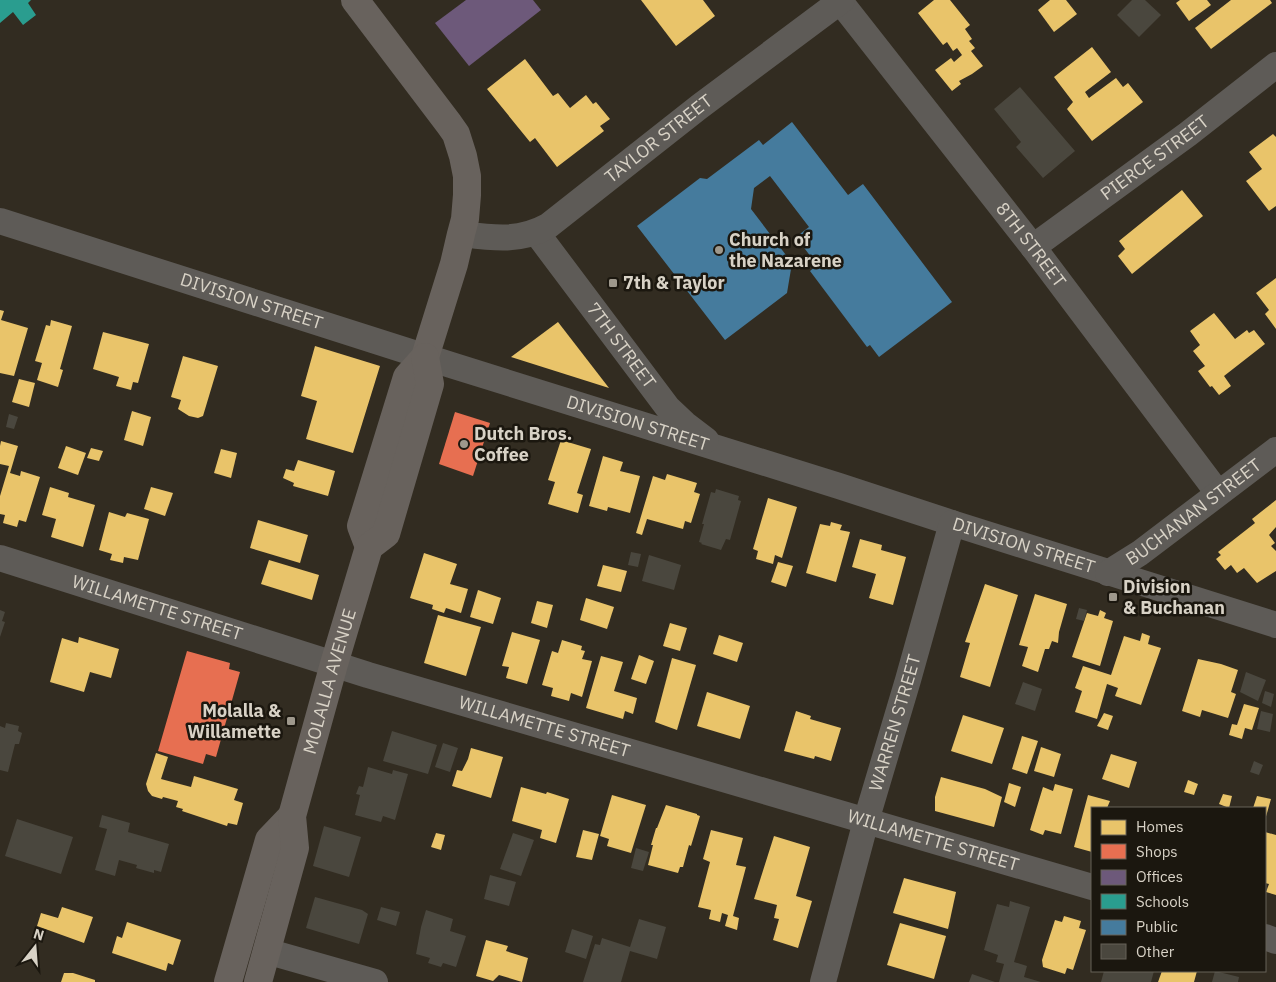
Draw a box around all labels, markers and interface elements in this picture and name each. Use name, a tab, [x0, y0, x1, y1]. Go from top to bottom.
street label: TAYLOR STREET	[600, 89, 717, 188]
street label: PIERCE STREET	[1096, 110, 1214, 205]
street label: 8TH STREET	[991, 197, 1071, 292]
place label: Church of the Nazarene	[729, 228, 842, 272]
marker: Church of the Nazarene	[713, 244, 725, 256]
street label: DIVISION STREET	[178, 267, 326, 334]
place label: 7th & Taylor	[623, 271, 725, 294]
marker: 7th & Taylor	[607, 277, 619, 289]
street label: 7TH STREET	[582, 298, 661, 393]
street label: DIVISION STREET	[564, 390, 712, 456]
place label: Dutch Bros. Coffee	[474, 422, 572, 466]
marker: Dutch Bros. Coffee	[458, 438, 470, 450]
street label: BUCHANAN STREET	[1121, 453, 1266, 570]
street label: DIVISION STREET	[950, 512, 1098, 578]
street label: WILLAMETTE STREET	[69, 570, 245, 645]
place label: Division & Buchanan	[1123, 575, 1225, 619]
marker: Division & Buchanan	[1107, 591, 1119, 603]
street label: MOLALLA AVENUE	[298, 606, 361, 757]
street label: WARREN STREET	[864, 652, 926, 794]
street label: WILLAMETTE STREET	[456, 690, 633, 762]
place label: Molalla & Willamette	[187, 699, 281, 743]
marker: Molalla & Willamette	[285, 715, 297, 727]
street label: WILLAMETTE STREET	[845, 804, 1022, 876]
legend	[1091, 807, 1266, 972]
text: Homes	[1136, 817, 1184, 836]
text: Shops	[1136, 842, 1178, 861]
text: Offices	[1136, 867, 1183, 886]
text: Schools	[1136, 892, 1189, 911]
text: Public	[1136, 917, 1178, 936]
north arrow	[10, 922, 60, 972]
text: N	[31, 924, 46, 945]
text: Other	[1136, 942, 1175, 961]

